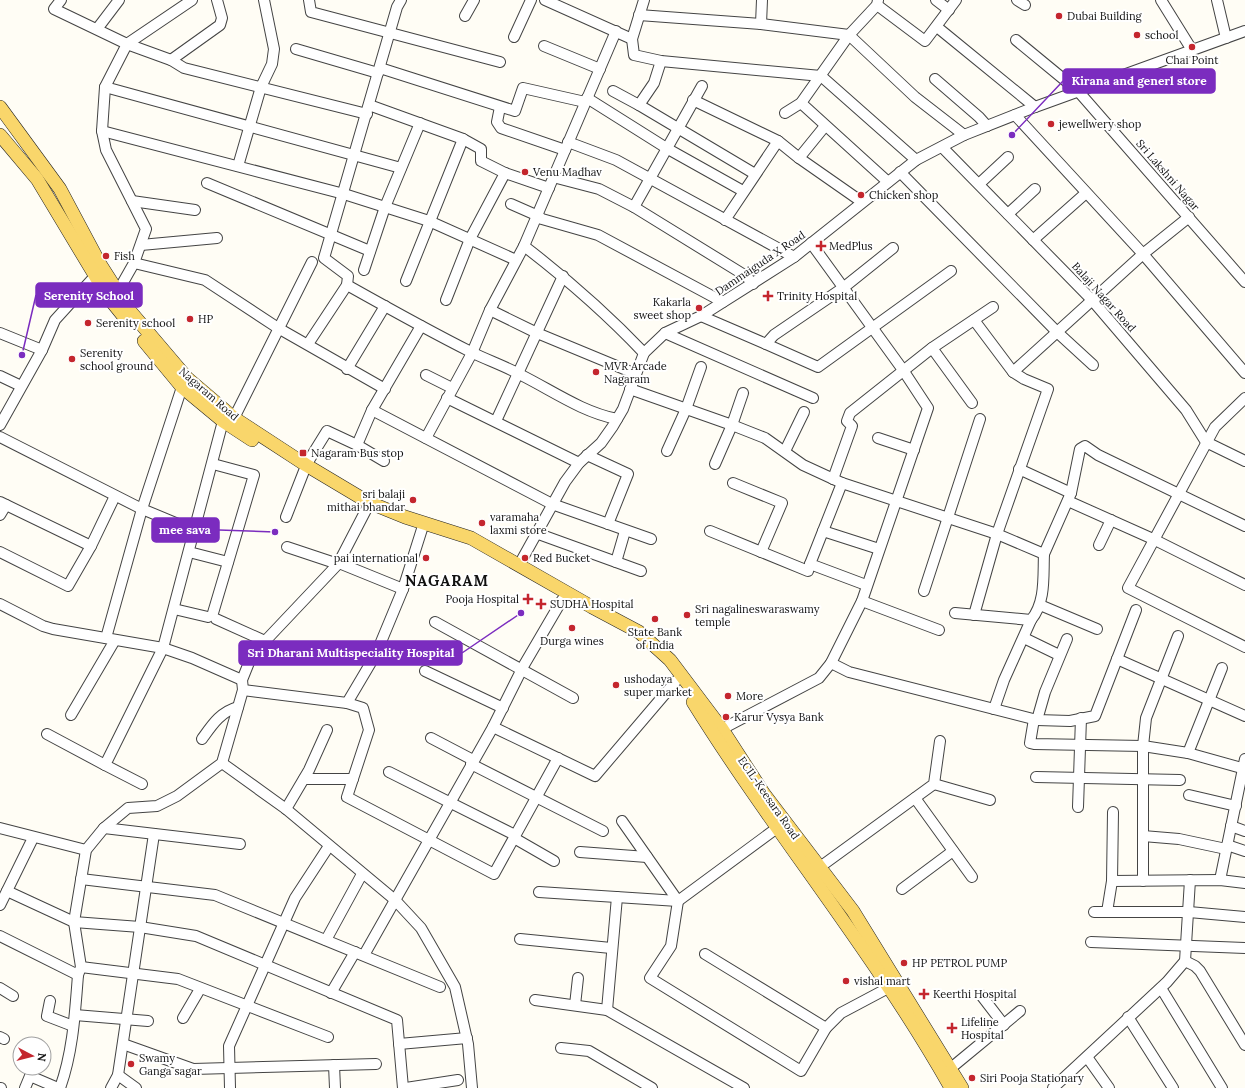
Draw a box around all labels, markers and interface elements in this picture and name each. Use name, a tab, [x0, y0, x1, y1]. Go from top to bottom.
place label: Dubai Building	[1067, 9, 1143, 23]
marker: Dubai Building	[1054, 11, 1064, 21]
place label: school	[1145, 28, 1178, 42]
marker: school	[1132, 30, 1142, 40]
marker: Chai Point	[1187, 42, 1197, 52]
place label: Chai Point	[1166, 53, 1219, 67]
callout: Kirana and generl store	[1063, 69, 1215, 93]
text: Kirana and generl store	[1071, 73, 1207, 88]
place label: jewellwery shop	[1058, 117, 1142, 131]
marker: jewellwery shop	[1046, 119, 1056, 129]
street label: Sri Lakshni Nagar	[1133, 136, 1203, 214]
place label: Venu Madhav	[532, 165, 602, 179]
marker: Venu Madhav	[520, 167, 530, 177]
place label: Chicken shop	[869, 188, 939, 202]
marker: Chicken shop	[856, 190, 866, 200]
street label: Dammaiguda X Road	[712, 227, 808, 298]
place label: MedPlus	[829, 239, 873, 253]
marker: MedPlus	[816, 241, 826, 251]
place label: Fish	[114, 249, 135, 263]
marker: Fish	[101, 251, 111, 261]
street label: Balaji Nagar Road	[1069, 259, 1139, 335]
callout: Serenity School	[36, 283, 142, 307]
text: Serenity School	[44, 288, 134, 303]
place label: Trinity Hospital	[777, 289, 857, 303]
marker: Trinity Hospital	[762, 290, 774, 302]
place label: Kakarla sweet shop	[634, 295, 691, 322]
marker: Kakarla sweet shop	[694, 303, 704, 313]
place label: HP	[198, 312, 214, 326]
marker: HP	[185, 314, 195, 324]
place label: Serenity school	[96, 316, 175, 330]
marker: Serenity school	[83, 318, 93, 328]
place label: Serenity school ground	[80, 346, 154, 373]
marker: Serenity school ground	[67, 354, 77, 364]
place label: MVR Arcade Nagaram	[604, 359, 667, 386]
street label: Nagaram Road	[176, 364, 242, 424]
marker: MVR Arcade Nagaram	[591, 367, 601, 377]
place label: Nagaram Bus stop	[311, 446, 404, 460]
marker: Nagaram Bus stop	[298, 448, 308, 458]
place label: sri balaji mithai bhandar	[327, 487, 405, 514]
marker: sri balaji mithai bhandar	[408, 495, 418, 505]
place label: varamaha laxmi store	[490, 510, 547, 537]
callout: mee sava	[152, 518, 219, 542]
marker: varamaha laxmi store	[477, 518, 487, 528]
text: mee sava	[159, 522, 212, 537]
place label: pai international	[334, 551, 418, 565]
place label: Red Bucket	[533, 551, 591, 565]
marker: pai international	[421, 553, 431, 563]
marker: Red Bucket	[520, 553, 530, 563]
district label: NAGARAM	[405, 571, 489, 590]
place label: Pooja Hospital	[446, 592, 519, 606]
marker: Pooja Hospital	[522, 593, 534, 605]
place label: SUDHA Hospital	[550, 597, 634, 611]
marker: SUDHA Hospital	[535, 598, 547, 610]
place label: Sri nagalineswaraswamy temple	[695, 602, 820, 629]
marker: Sri nagalineswaraswamy temple	[682, 610, 692, 620]
marker: State Bank of India	[650, 614, 660, 624]
marker: Durga wines	[567, 623, 577, 633]
place label: State Bank of India	[628, 625, 682, 652]
place label: Durga wines	[540, 634, 604, 648]
callout: Sri Dharani Multispeciality Hospital	[239, 641, 462, 665]
text: Sri Dharani Multispeciality Hospital	[247, 645, 455, 660]
place label: ushodaya super market	[624, 672, 693, 699]
marker: ushodaya super market	[611, 680, 621, 690]
place label: More	[736, 689, 763, 703]
marker: More	[723, 691, 733, 701]
place label: Karur Vysya Bank	[734, 710, 824, 724]
marker: Karur Vysya Bank	[721, 712, 731, 722]
street label: ECIL-Keesara Road	[735, 754, 803, 843]
place label: HP PETROL PUMP	[912, 956, 1007, 970]
marker: HP PETROL PUMP	[899, 958, 909, 968]
place label: vishal mart	[854, 974, 911, 988]
marker: vishal mart	[841, 976, 851, 986]
place label: Keerthi Hospital	[933, 987, 1017, 1001]
marker: Keerthi Hospital	[918, 988, 930, 1000]
place label: Lifeline Hospital	[961, 1015, 1004, 1042]
marker: Lifeline Hospital	[946, 1022, 958, 1034]
north arrow	[12, 1036, 52, 1076]
place label: Swamy Ganga sagar	[139, 1051, 202, 1078]
text: N	[34, 1052, 49, 1063]
marker: Swamy Ganga sagar	[126, 1059, 136, 1069]
place label: Siri Pooja Stationary	[980, 1071, 1084, 1085]
marker: Siri Pooja Stationary	[967, 1073, 977, 1083]

